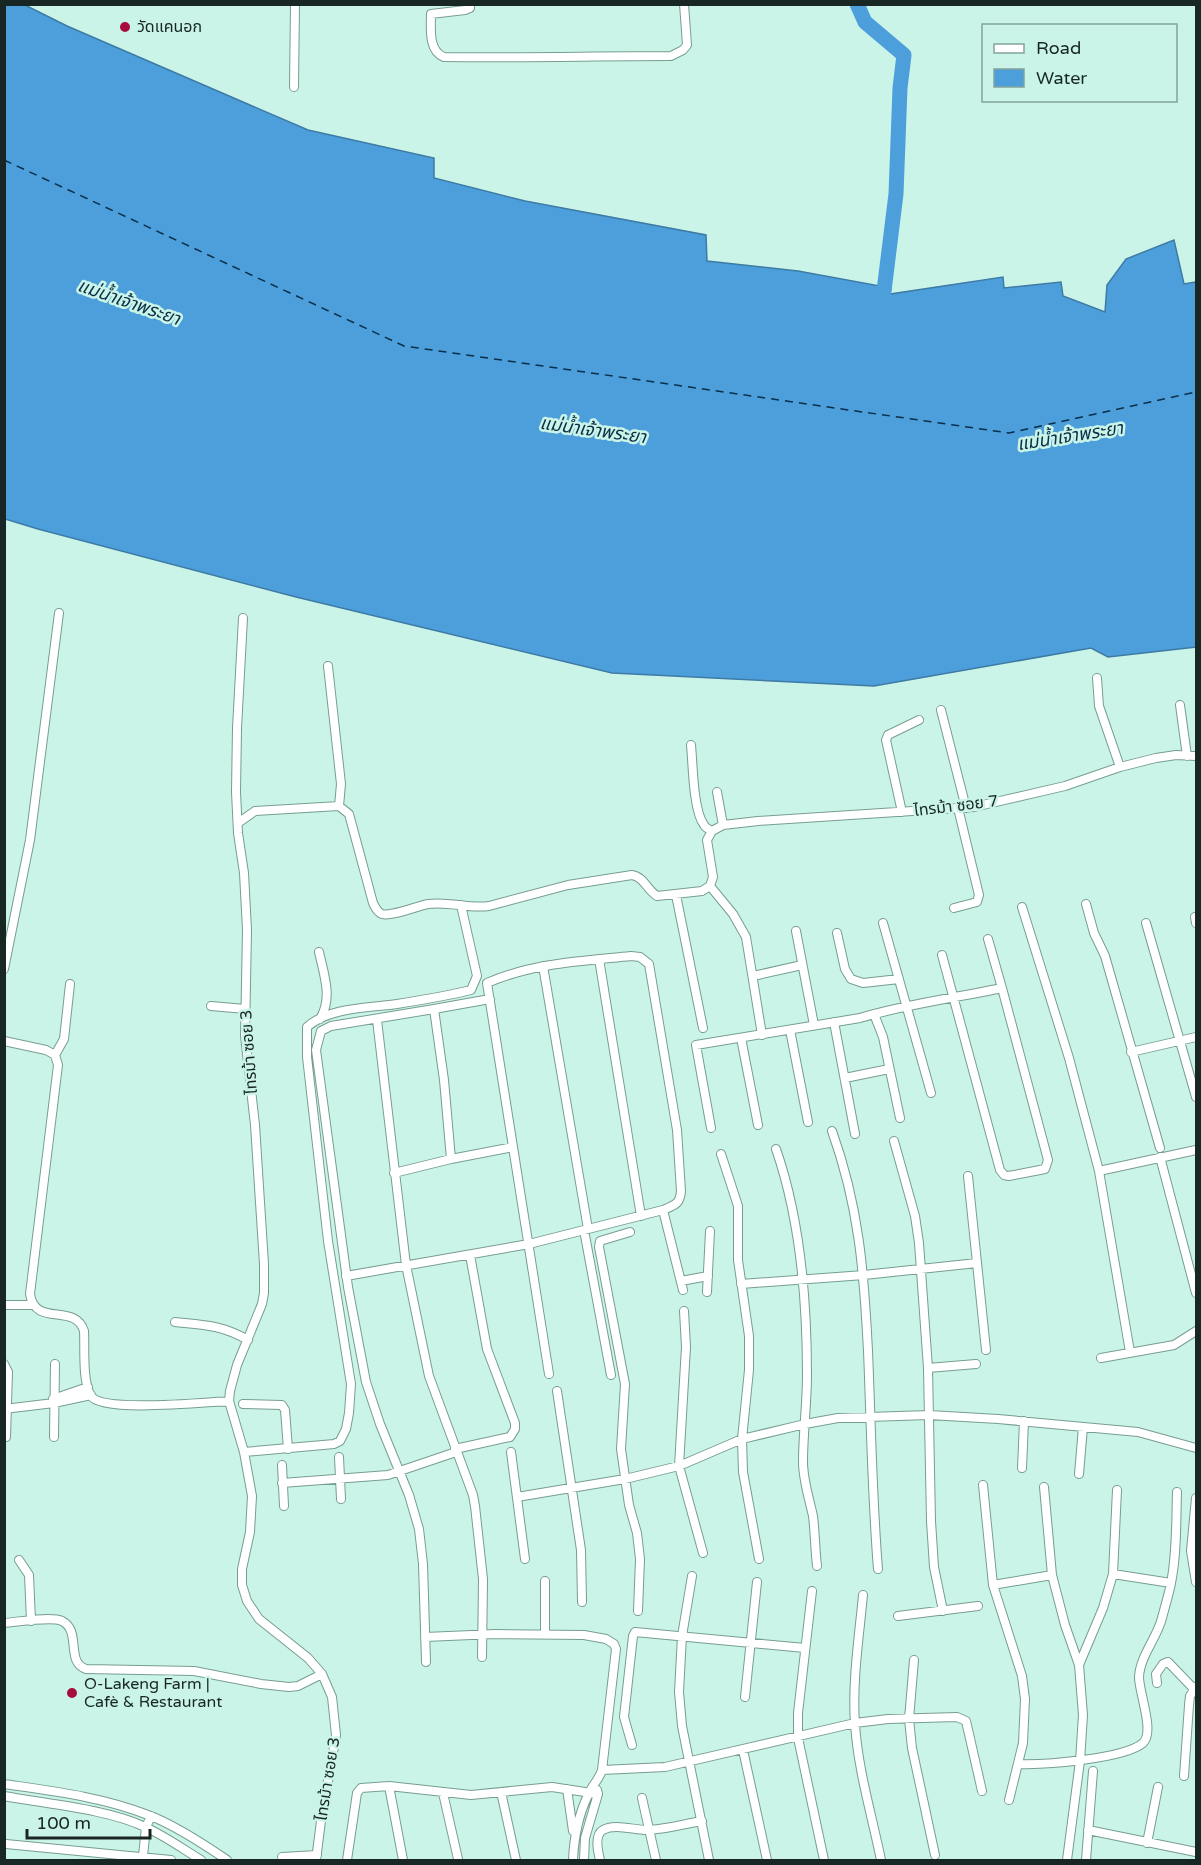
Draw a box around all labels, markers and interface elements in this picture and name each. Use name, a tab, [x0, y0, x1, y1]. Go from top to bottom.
place label: วัดแคนอก	[137, 17, 202, 37]
marker: วัดแคนอก	[118, 20, 132, 34]
legend	[982, 24, 1177, 102]
text: Road	[1036, 37, 1081, 59]
text: Water	[1036, 67, 1087, 89]
water label: แม่น้ำเจ้าพระยา	[75, 272, 184, 330]
water label: แม่น้ำเจ้าพระยา	[539, 410, 648, 448]
water label: แม่น้ำเจ้าพระยา	[1015, 415, 1125, 455]
street label: ไทรม้า ซอย 7	[912, 791, 999, 821]
street label: ไทรม้า ซอย 3	[236, 1009, 262, 1096]
place label: O-Lakeng Farm | Cafè & Restaurant	[84, 1674, 222, 1712]
marker: O-Lakeng Farm | Cafè & Restaurant	[65, 1686, 79, 1700]
street label: ไทรม้า ซอย 3	[311, 1736, 345, 1823]
scale bar	[27, 1802, 150, 1840]
text: 100 m	[36, 1812, 91, 1834]

